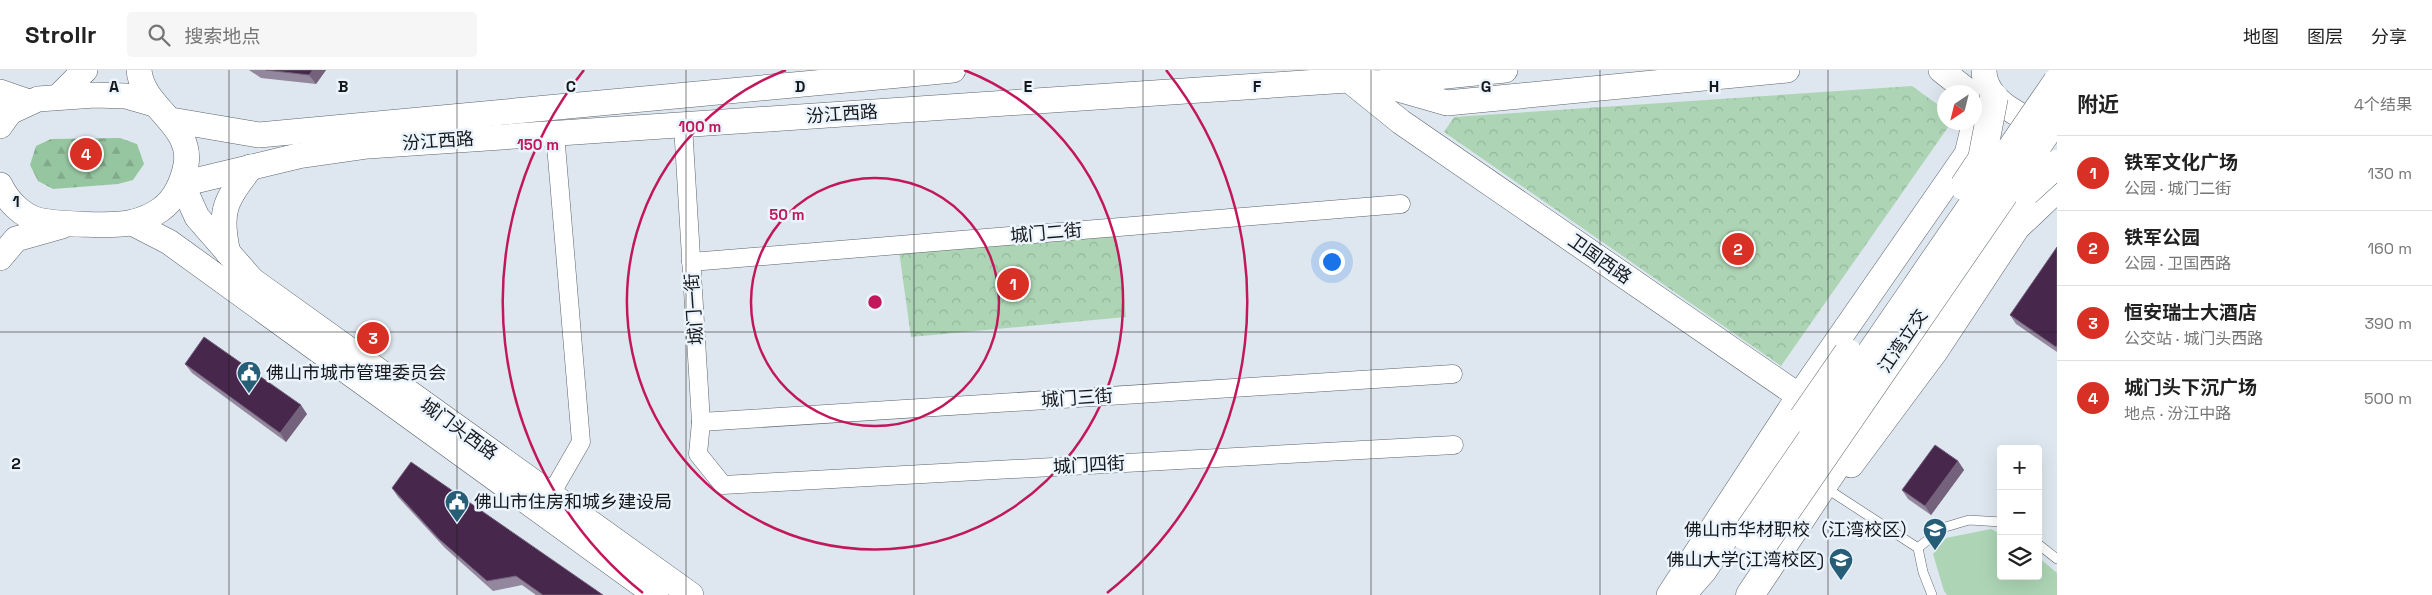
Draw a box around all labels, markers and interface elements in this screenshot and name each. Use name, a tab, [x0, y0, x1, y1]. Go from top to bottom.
search box	[127, 12, 477, 57]
text: Strollr	[25, 19, 97, 50]
icon: search	[145, 21, 173, 49]
text: 搜索地点	[185, 24, 261, 49]
text: 地图	[2243, 25, 2279, 48]
text: 图层	[2307, 25, 2343, 48]
text: 分享	[2371, 25, 2407, 48]
text: A	[109, 76, 119, 97]
text: B	[338, 76, 348, 97]
text: C	[566, 76, 576, 97]
text: D	[795, 76, 805, 97]
text: E	[1024, 76, 1033, 97]
text: F	[1253, 76, 1262, 97]
text: G	[1481, 76, 1491, 97]
text: H	[1709, 76, 1719, 97]
north arrow	[1937, 85, 1982, 130]
text: 附近	[2077, 91, 2119, 118]
text: 4个结果	[2354, 94, 2412, 115]
street label: 汾江西路	[805, 100, 879, 127]
text: 100 m	[679, 117, 721, 136]
street label: 汾江西路	[401, 127, 475, 154]
pin: 4	[70, 135, 102, 173]
text: 150 m	[517, 135, 559, 154]
text: 铁军文化广场	[2124, 150, 2238, 175]
text: 1	[2089, 163, 2097, 184]
text: 130 m	[2368, 163, 2412, 184]
text: 公园 · 城门二街	[2124, 178, 2231, 199]
text: 1	[12, 191, 20, 212]
text: 50 m	[769, 205, 805, 224]
street label: 城门二街	[1009, 218, 1083, 247]
text: 铁军公园	[2124, 225, 2200, 250]
street label: 卫国西路	[1564, 229, 1636, 289]
pin: 2	[1722, 230, 1754, 268]
text: 2	[2088, 238, 2098, 259]
text: 160 m	[2367, 238, 2412, 259]
your location	[1319, 249, 1345, 275]
text: 公园 · 卫国西路	[2124, 253, 2231, 274]
pin: 1	[997, 265, 1029, 303]
street label: 城门一街	[680, 272, 707, 346]
centre of rings	[866, 293, 884, 311]
text: 恒安瑞士大酒店	[2124, 300, 2257, 325]
street label: 江湾立交	[1873, 304, 1932, 377]
text: 3	[2088, 313, 2098, 334]
text: 390 m	[2364, 313, 2412, 334]
pin: 3	[357, 319, 389, 357]
text: 公交站 · 城门头西路	[2124, 328, 2263, 349]
public building icon: 佛山市城市管理委员会	[236, 360, 262, 394]
place label: 佛山市城市管理委员会	[266, 361, 446, 384]
text: 城门头下沉广场	[2124, 375, 2257, 400]
street label: 城门三街	[1040, 384, 1114, 411]
text: 4	[2088, 388, 2098, 409]
text: 500 m	[2364, 388, 2412, 409]
street label: 城门头西路	[416, 393, 502, 464]
text: 地点 · 汾江中路	[2124, 403, 2231, 424]
map controls	[1997, 445, 2042, 580]
button: +	[1997, 445, 2042, 490]
street label: 城门四街	[1052, 451, 1126, 478]
text: 2	[11, 453, 21, 474]
public building icon: 佛山市住房和城乡建设局	[444, 489, 470, 523]
place label: 佛山市住房和城乡建设局	[474, 490, 672, 513]
button: −	[1997, 490, 2042, 535]
school or university icon: 佛山市华材职校（江湾校区）	[1922, 517, 1948, 551]
place label: 佛山市华材职校（江湾校区）	[1684, 518, 1918, 541]
button: layers	[1997, 535, 2042, 580]
school or university icon: 佛山大学(江湾校区)	[1828, 547, 1854, 581]
place label: 佛山大学(江湾校区)	[1666, 548, 1824, 571]

